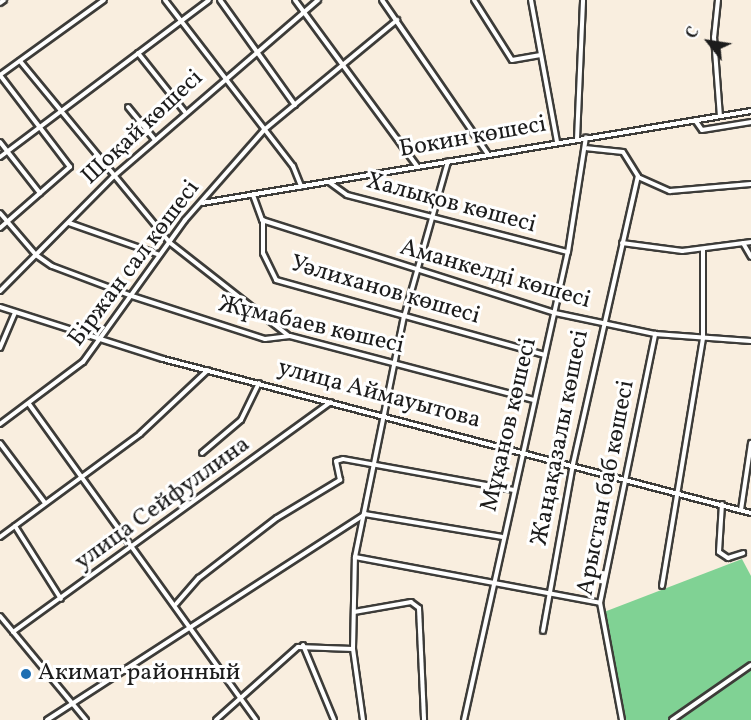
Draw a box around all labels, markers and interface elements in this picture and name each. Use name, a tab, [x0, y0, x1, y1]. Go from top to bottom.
north arrow	[679, 12, 739, 72]
text: С	[681, 23, 706, 43]
street label: Шоқай көшесі	[76, 64, 210, 192]
street label: Бокин көшесі	[397, 111, 549, 165]
street label: Халықов көшесі	[363, 167, 539, 241]
street label: Біржан сал көшесі	[63, 175, 207, 353]
street label: Аманкелді көшесі	[396, 234, 594, 316]
street label: Уәлиханов көшесі	[287, 250, 483, 332]
street label: Жұмабаев көшесі	[215, 291, 407, 361]
street label: Жаңақазалы көшесі	[526, 328, 596, 548]
street label: Мұқанов көшесі	[476, 335, 544, 515]
street label: улица Аймауытова	[274, 354, 484, 436]
street label: Арыстан баб көшесі	[572, 378, 642, 598]
street label: улица Сейфуллина	[70, 431, 256, 577]
place label: Акимат районный	[38, 660, 240, 688]
marker: Акимат районный	[19, 667, 33, 681]

